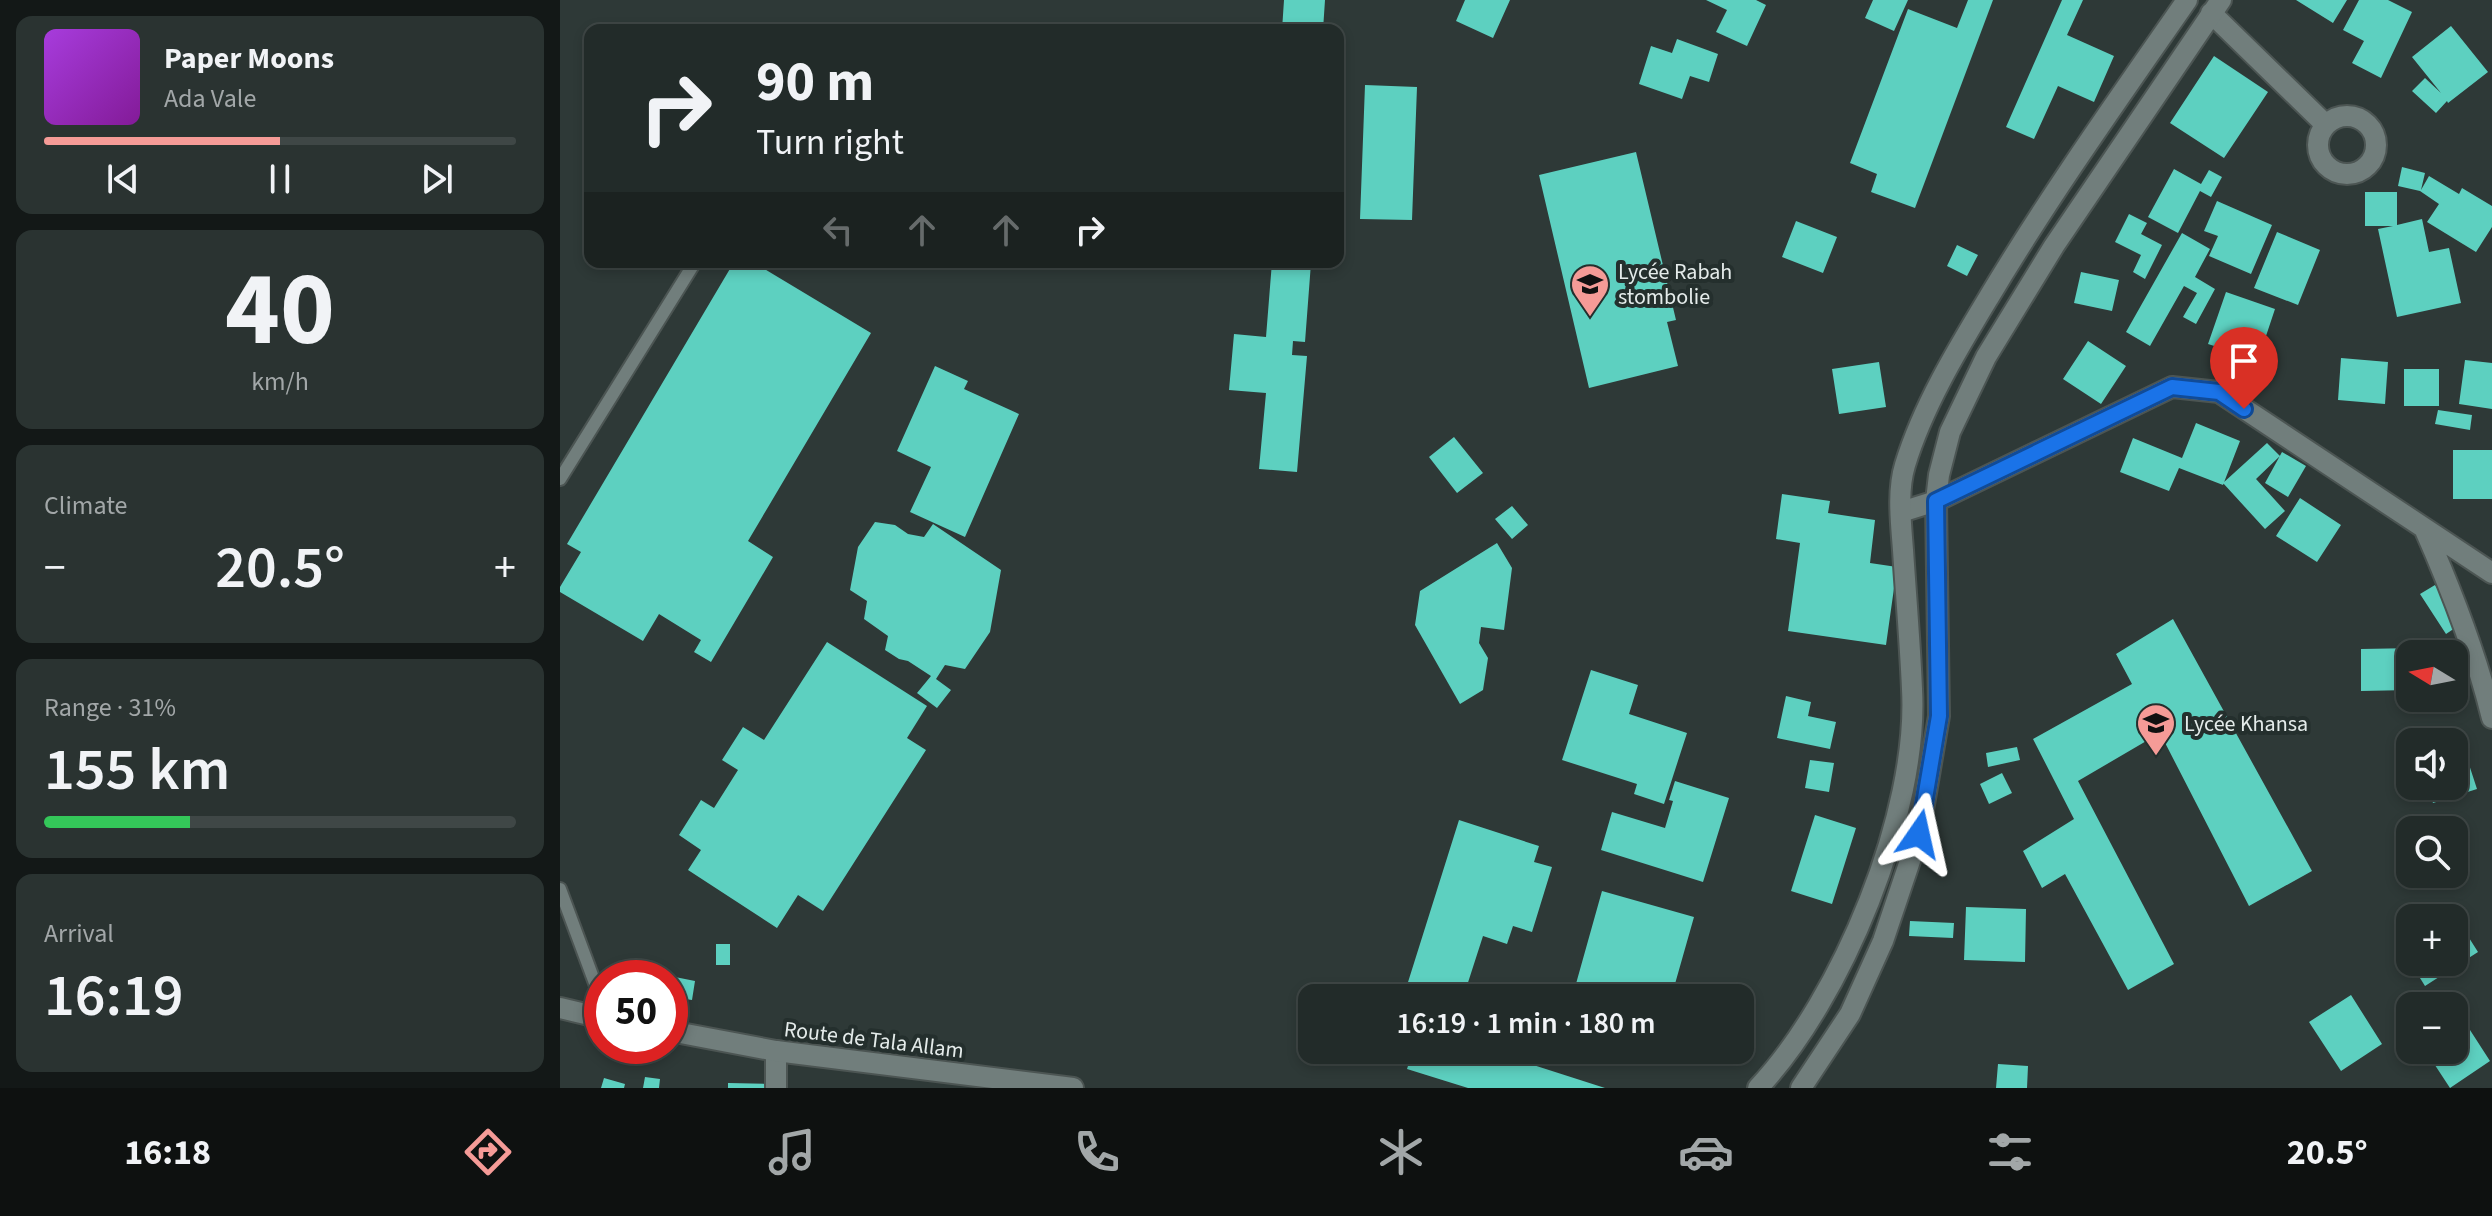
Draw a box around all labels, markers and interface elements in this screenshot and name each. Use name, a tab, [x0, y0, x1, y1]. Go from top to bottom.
text: Paper Moons	[164, 37, 334, 80]
text: 90 m	[756, 43, 874, 122]
icon: right	[624, 56, 728, 160]
text: Ada Vale	[164, 80, 256, 117]
text: Turn right	[756, 117, 904, 168]
icon: previous	[101, 157, 145, 201]
icon: pause	[258, 157, 302, 201]
icon: next	[415, 157, 459, 201]
icon: left	[816, 208, 860, 252]
icon: ahead	[900, 208, 944, 252]
icon: ahead	[984, 208, 1028, 252]
icon: right	[1068, 208, 1112, 252]
text: 40	[225, 237, 335, 385]
place label: Lycée Rabah stombolie	[1618, 256, 1732, 313]
school or university icon: Lycée Rabah stombolie	[1569, 263, 1611, 318]
pin	[2210, 327, 2278, 409]
icon: arrive	[2222, 339, 2266, 383]
text: km/h	[251, 363, 309, 400]
text: Climate	[44, 487, 128, 524]
text: 20.5°	[215, 526, 345, 611]
text: −	[44, 537, 66, 600]
text: +	[494, 537, 516, 600]
north arrow	[2396, 640, 2468, 712]
map controls	[2396, 640, 2468, 1064]
text: Range · 31%	[44, 689, 176, 726]
school or university icon: Lycée Khansa	[2135, 702, 2177, 757]
place label: Lycée Khansa	[2184, 708, 2308, 740]
text: 155 km	[44, 728, 230, 813]
button: sound	[2396, 728, 2468, 800]
position arrow	[1877, 792, 1961, 876]
button: search	[2396, 816, 2468, 888]
button: +	[2396, 904, 2468, 976]
text: Arrival	[44, 915, 114, 952]
text: 16:19	[44, 954, 184, 1039]
speed limit sign: 50	[584, 960, 688, 1064]
button: −	[2396, 992, 2468, 1064]
text: 16:19 · 1 min · 180 m	[1396, 1002, 1656, 1045]
street label: Route de Tala Allam	[782, 1013, 966, 1067]
icon: directions	[460, 1124, 516, 1180]
icon: music	[764, 1124, 820, 1180]
icon: phone	[1069, 1124, 1125, 1180]
icon: climate	[1373, 1124, 1429, 1180]
icon: car	[1678, 1124, 1734, 1180]
icon: filters	[1982, 1124, 2038, 1180]
text: 16:18	[124, 1127, 211, 1178]
text: 20.5°	[2287, 1127, 2368, 1178]

